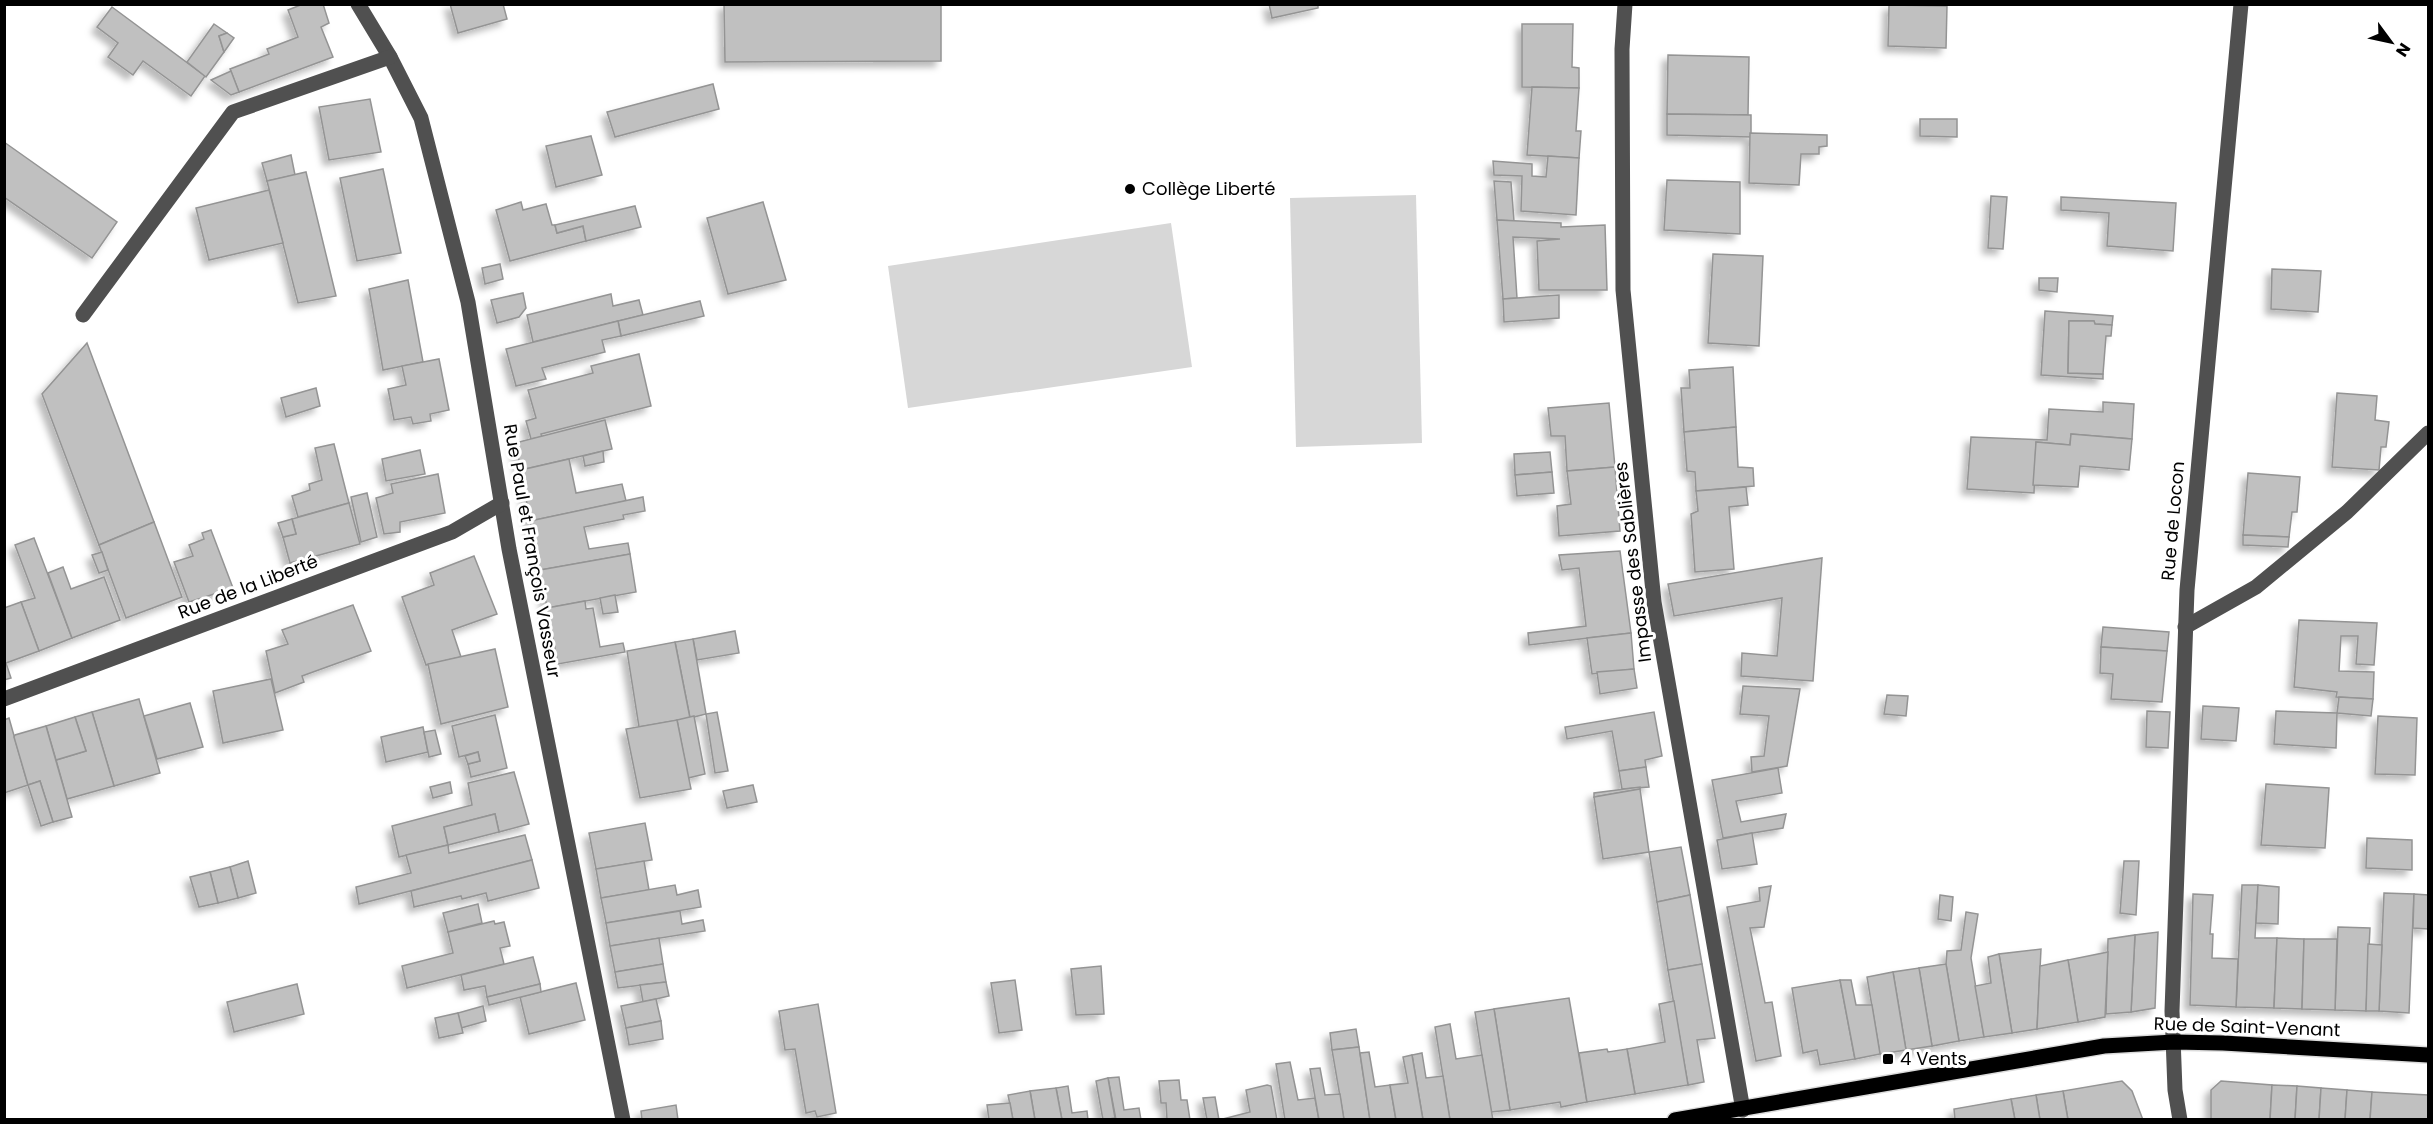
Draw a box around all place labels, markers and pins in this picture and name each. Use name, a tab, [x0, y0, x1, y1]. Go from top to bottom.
place label: Collège Liberté	[1142, 176, 1276, 201]
marker: Collège Liberté	[1123, 182, 1137, 196]
place label: 4 Vents	[1900, 1046, 1967, 1071]
marker: 4 Vents	[1881, 1052, 1895, 1066]

